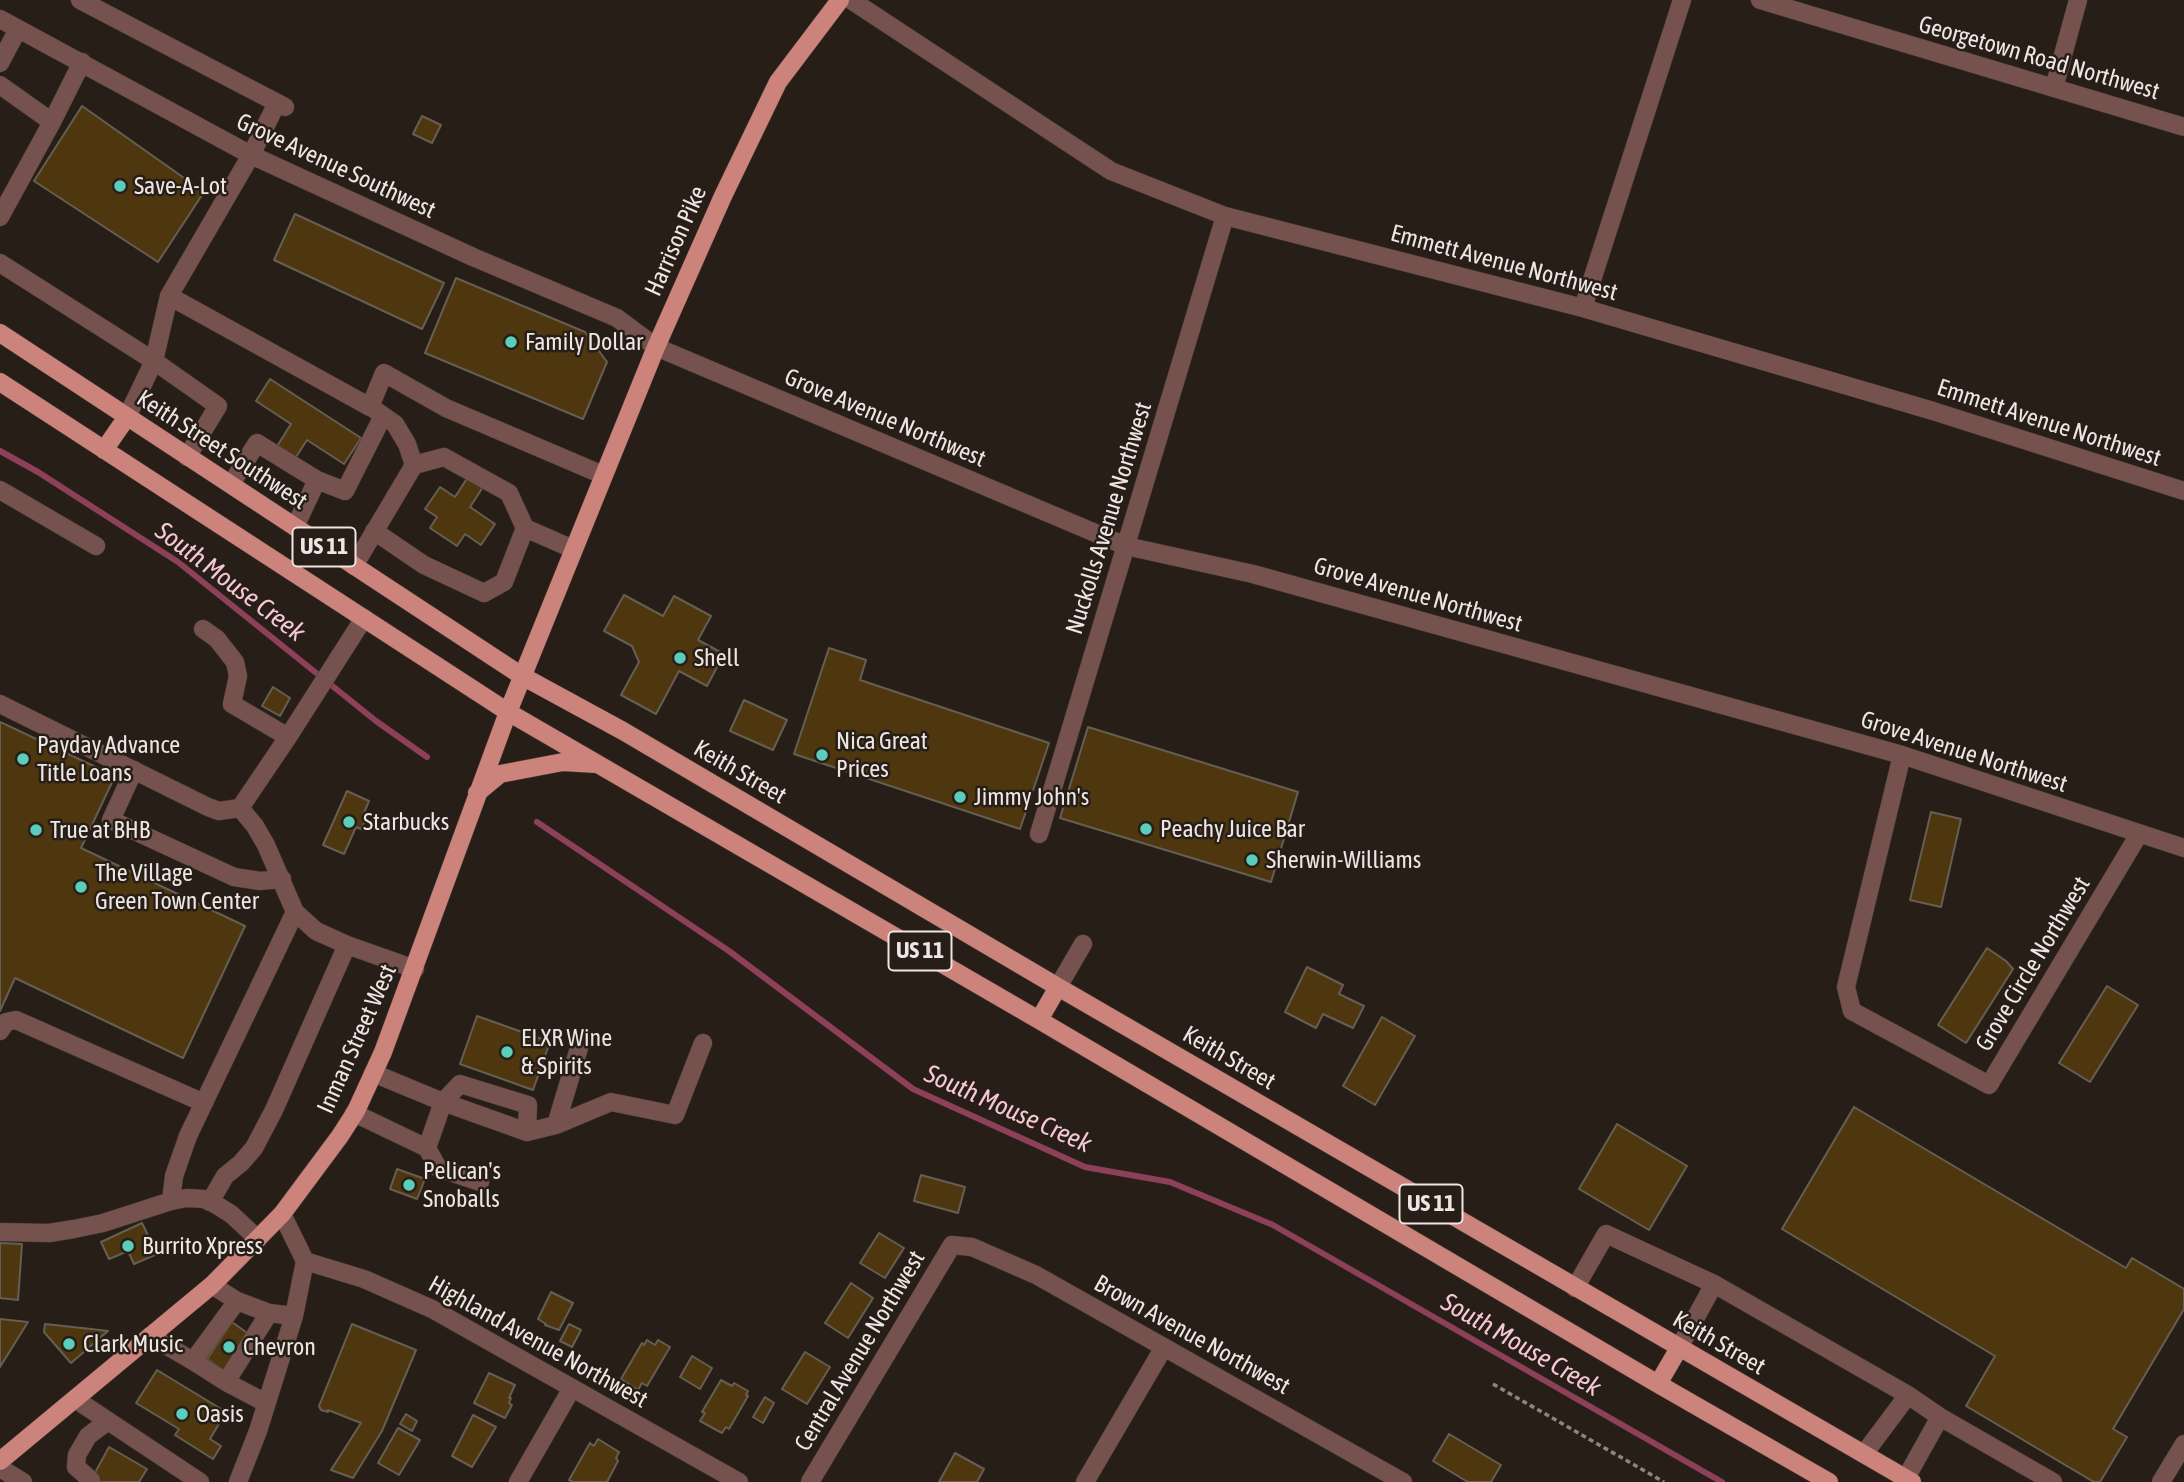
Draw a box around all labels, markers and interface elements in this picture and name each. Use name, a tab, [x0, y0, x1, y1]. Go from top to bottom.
street label: Georgetown Road Northwest	[1915, 10, 2163, 106]
street label: Grove Avenue Southwest	[232, 107, 440, 225]
place label: Save-A-Lot	[134, 172, 227, 200]
marker: Save-A-Lot	[112, 178, 128, 194]
street label: Harrison Pike	[639, 182, 713, 300]
street label: Emmett Avenue Northwest	[1387, 219, 1621, 307]
place label: Family Dollar	[525, 328, 643, 356]
marker: Family Dollar	[503, 334, 519, 350]
street label: Grove Avenue Northwest	[780, 363, 990, 473]
street label: Emmett Avenue Northwest	[1933, 373, 2165, 473]
street label: Keith Street Southwest	[131, 384, 313, 516]
street label: Nuckolls Avenue Northwest	[1060, 398, 1158, 638]
water label: South Mouse Creek	[149, 516, 311, 648]
road number: US 11	[292, 527, 356, 566]
street label: Grove Avenue Northwest	[1310, 551, 1526, 639]
place label: Shell	[694, 644, 739, 672]
marker: Shell	[672, 650, 688, 666]
street label: Grove Avenue Northwest	[1857, 705, 2071, 799]
place label: Nica Great Prices	[836, 727, 928, 783]
place label: Payday Advance Title Loans	[37, 731, 180, 787]
street label: Keith Street	[689, 734, 791, 810]
marker: Nica Great Prices	[814, 747, 830, 763]
marker: Payday Advance Title Loans	[15, 751, 31, 767]
place label: Jimmy John's	[974, 783, 1089, 811]
marker: Jimmy John's	[952, 789, 968, 805]
place label: Starbucks	[363, 808, 449, 836]
marker: Starbucks	[341, 814, 357, 830]
place label: Peachy Juice Bar	[1160, 815, 1305, 843]
place label: True at BHB	[50, 816, 150, 844]
marker: Peachy Juice Bar	[1138, 821, 1154, 837]
marker: True at BHB	[28, 822, 44, 838]
place label: Sherwin-Williams	[1266, 846, 1421, 874]
marker: Sherwin-Williams	[1244, 852, 1260, 868]
place label: The Village Green Town Center	[95, 859, 259, 915]
street label: Grove Circle Northwest	[1970, 872, 2096, 1056]
marker: The Village Green Town Center	[73, 879, 89, 895]
road number: US 11	[888, 932, 951, 970]
street label: Inman Street West	[311, 960, 403, 1118]
street label: Keith Street	[1178, 1020, 1280, 1096]
place label: ELXR Wine & Spirits	[521, 1024, 612, 1080]
marker: ELXR Wine & Spirits	[499, 1044, 515, 1060]
water label: South Mouse Creek	[920, 1058, 1096, 1160]
place label: Pelican's Snoballs	[423, 1157, 501, 1213]
marker: Pelican's Snoballs	[401, 1177, 417, 1193]
road number: US 11	[1400, 1184, 1462, 1224]
place label: Burrito Xpress	[142, 1232, 263, 1260]
marker: Burrito Xpress	[120, 1238, 136, 1254]
street label: Central Avenue Northwest	[789, 1246, 931, 1456]
street label: Brown Avenue Northwest	[1089, 1269, 1295, 1401]
street label: Highland Avenue Northwest	[423, 1270, 653, 1414]
water label: South Mouse Creek	[1436, 1287, 1606, 1403]
street label: Keith Street	[1668, 1305, 1770, 1381]
place label: Clark Music	[83, 1330, 183, 1358]
place label: Chevron	[243, 1333, 316, 1361]
marker: Clark Music	[61, 1336, 77, 1352]
marker: Chevron	[221, 1339, 237, 1355]
place label: Oasis	[196, 1400, 244, 1428]
marker: Oasis	[174, 1406, 190, 1422]

